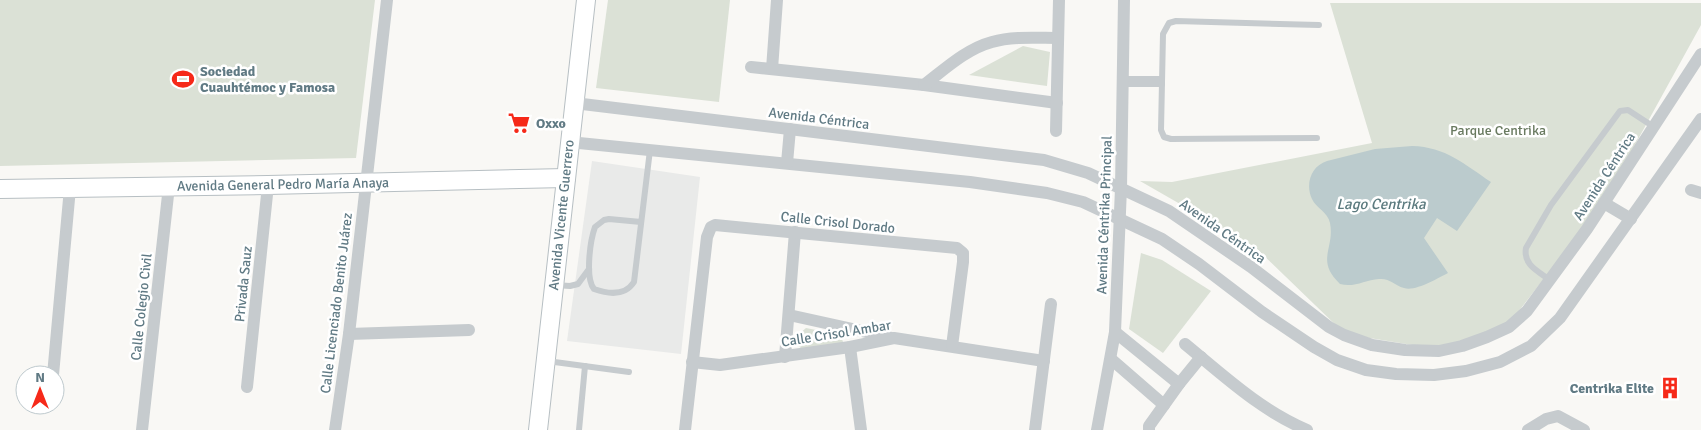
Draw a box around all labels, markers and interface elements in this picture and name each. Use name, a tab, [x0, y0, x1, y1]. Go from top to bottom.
place label: Sociedad Cuauhtémoc y Famosa	[200, 63, 335, 96]
sports icon: Sociedad Cuauhtémoc y Famosa	[170, 66, 196, 92]
street label: Avenida Céntrica	[768, 104, 870, 133]
supermarket icon: Oxxo	[506, 110, 532, 136]
place label: Oxxo	[536, 115, 566, 132]
park label: Parque Centrika	[1450, 122, 1546, 139]
street label: Avenida Céntrica	[1570, 129, 1639, 223]
street label: Avenida Céntrika Principal	[1093, 135, 1116, 295]
street label: Avenida Vicente Guerrero	[545, 139, 578, 291]
street label: Avenida General Pedro María Anaya	[177, 174, 389, 195]
street label: Avenida Céntrica	[1176, 195, 1269, 267]
water label: Lago Centrika	[1336, 195, 1426, 213]
street label: Calle Crisol Dorado	[780, 208, 896, 237]
street label: Calle Licenciado Benito Juárez	[317, 212, 356, 394]
street label: Privada Sauz	[231, 245, 256, 323]
street label: Calle Colegio Civil	[127, 253, 156, 362]
street label: Calle Crisol Ambar	[780, 316, 893, 351]
north arrow	[15, 365, 65, 415]
text: N	[35, 369, 45, 386]
building icon: Centrika Elite	[1657, 375, 1683, 401]
place label: Centrika Elite	[1570, 380, 1654, 397]

